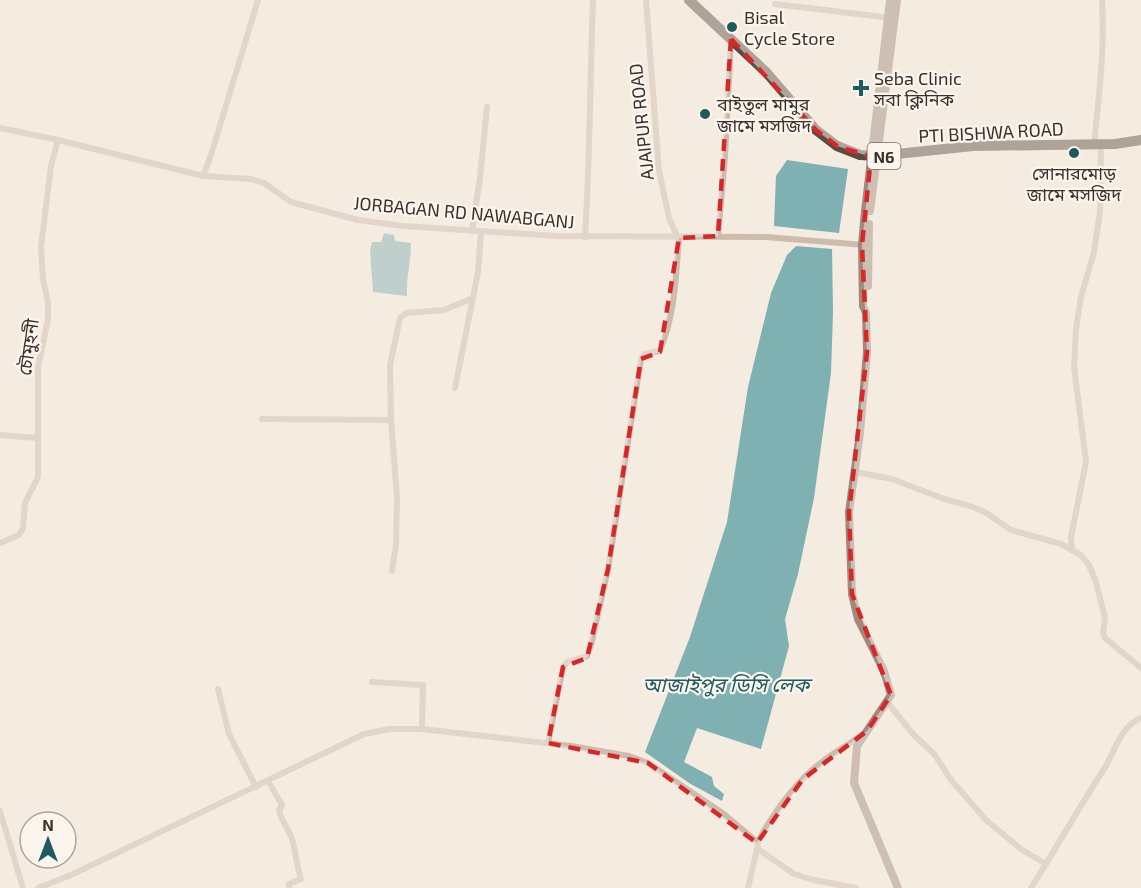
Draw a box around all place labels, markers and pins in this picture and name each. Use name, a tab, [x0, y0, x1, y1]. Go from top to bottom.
place label: Bisal Cycle Store	[744, 6, 835, 49]
marker: Bisal Cycle Store	[725, 20, 739, 34]
place label: Seba Clinic সবা ক্লিনিক	[873, 67, 962, 111]
marker: Seba Clinic সবা ক্লিনিক	[852, 79, 870, 97]
place label: বাইতুল মামুর জামে মসজিদ	[716, 93, 812, 136]
marker: বাইতুল মামুর জামে মসজিদ	[698, 107, 712, 121]
marker: সোনারমোড় জামে মসজিদ	[1067, 146, 1081, 160]
place label: সোনারমোড় জামে মসজিদ	[1026, 162, 1122, 205]

